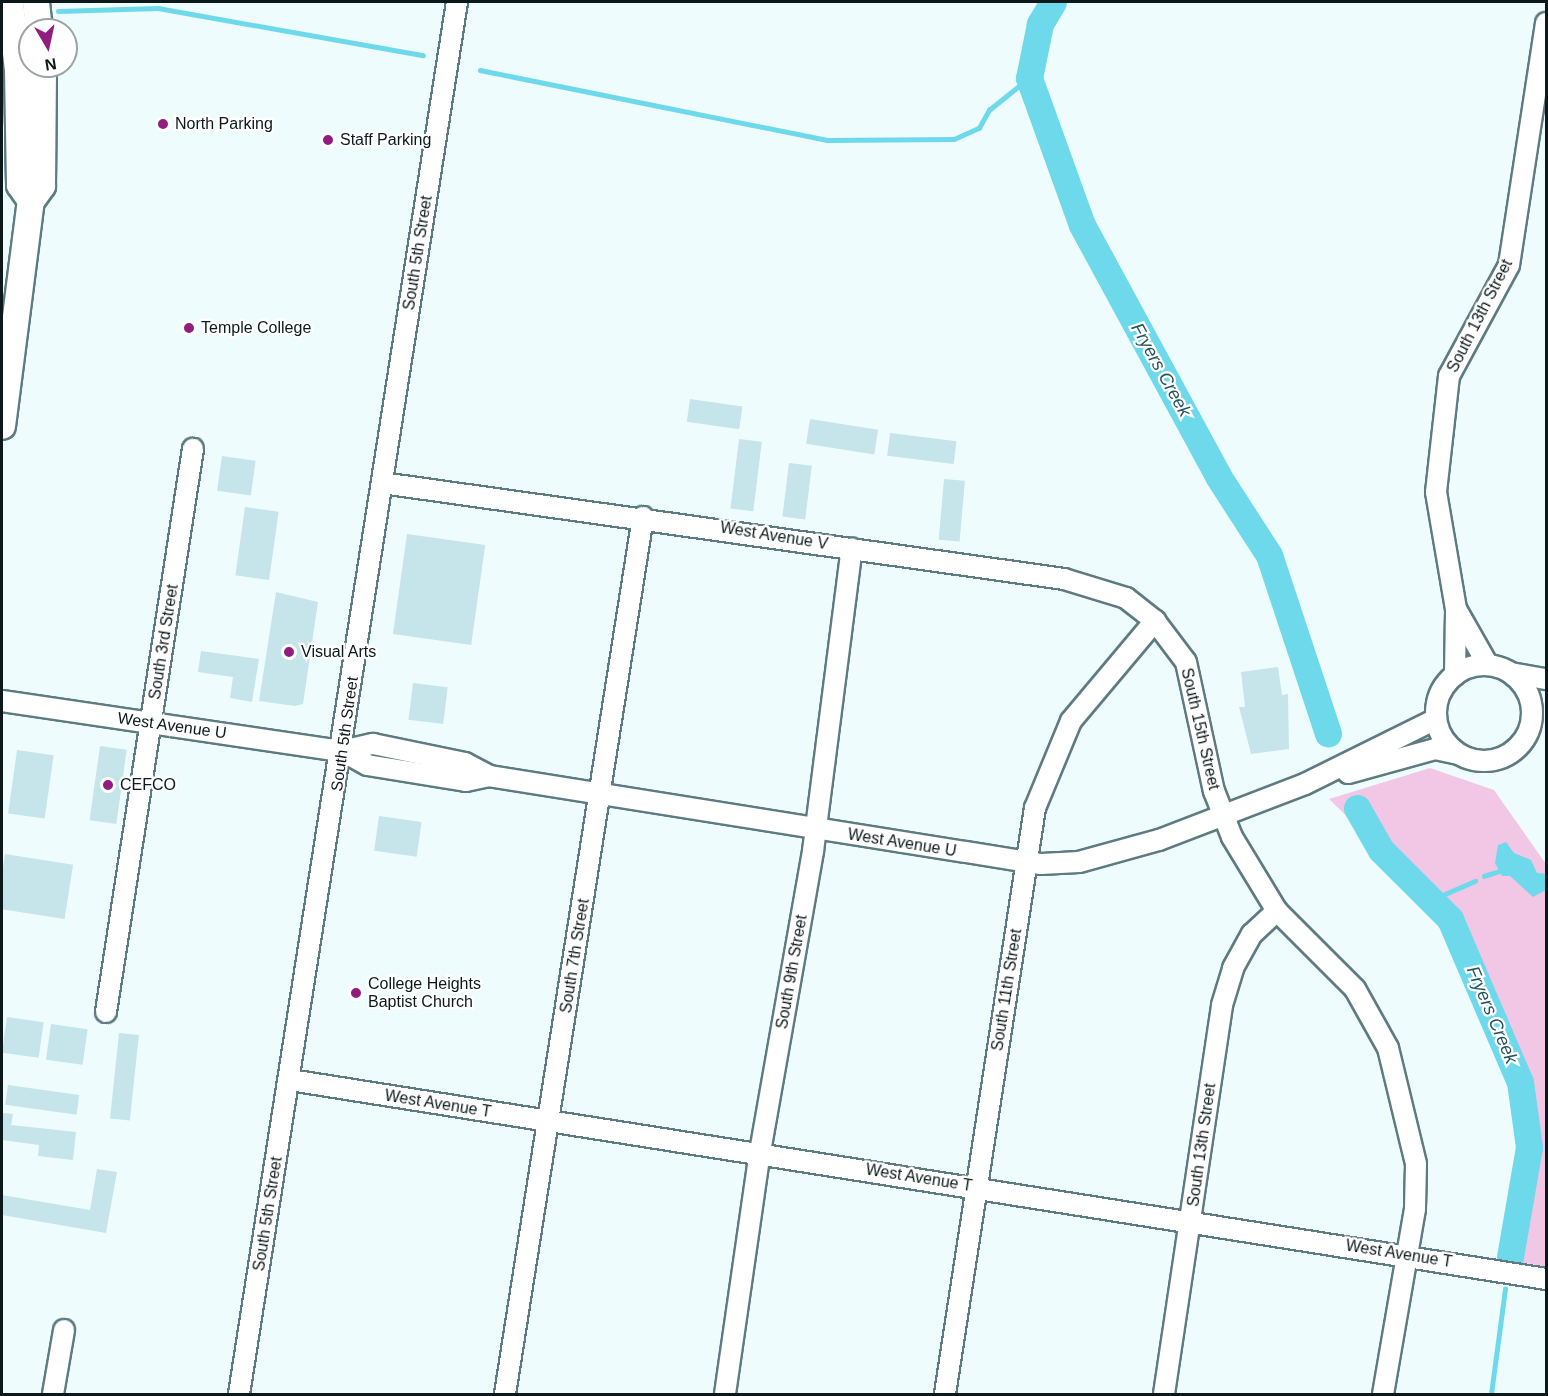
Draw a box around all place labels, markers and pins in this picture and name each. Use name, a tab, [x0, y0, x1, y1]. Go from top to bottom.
place label: North Parking	[175, 114, 273, 134]
marker: North Parking	[156, 117, 170, 131]
place label: Staff Parking	[340, 130, 431, 150]
marker: Staff Parking	[321, 133, 335, 147]
place label: Temple College	[201, 318, 311, 338]
marker: Temple College	[182, 321, 196, 335]
place label: Visual Arts	[301, 642, 377, 662]
marker: Visual Arts	[282, 645, 296, 659]
place label: CEFCO	[120, 775, 176, 795]
marker: CEFCO	[101, 778, 115, 792]
place label: College Heights Baptist Church	[368, 974, 481, 1012]
marker: College Heights Baptist Church	[349, 986, 363, 1000]

